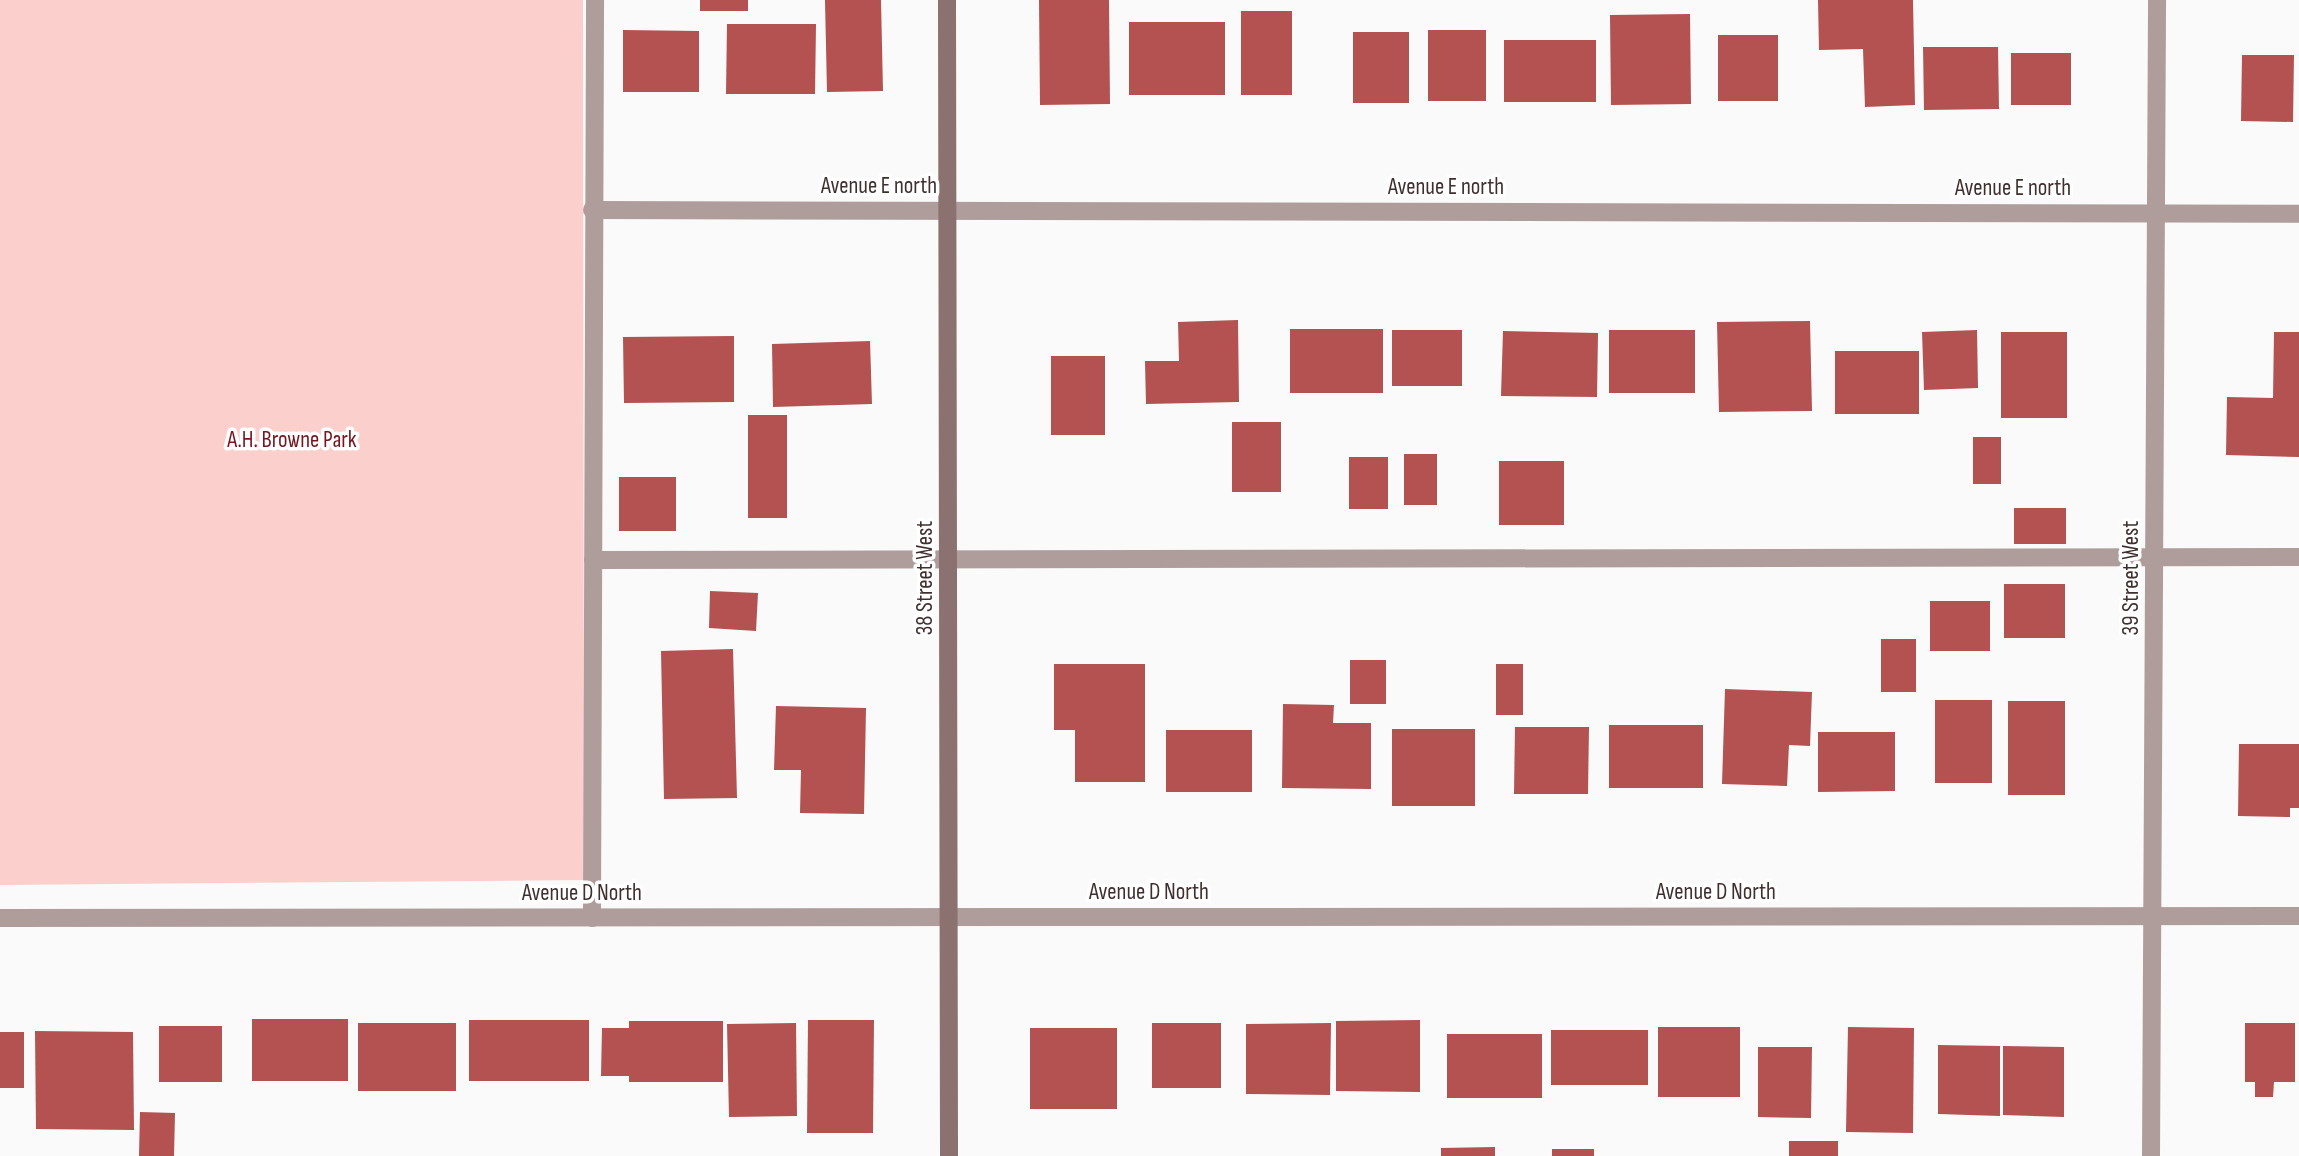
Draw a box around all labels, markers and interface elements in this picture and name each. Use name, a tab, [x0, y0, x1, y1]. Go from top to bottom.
street label: Avenue E north	[821, 172, 937, 200]
street label: Avenue E north	[1388, 173, 1504, 201]
street label: Avenue E north	[1955, 174, 2071, 202]
park label: A.H. Browne Park	[227, 426, 357, 454]
street label: 38 Street West	[911, 521, 939, 635]
street label: 39 Street West	[2117, 521, 2145, 635]
street label: Avenue D North	[1089, 878, 1209, 906]
street label: Avenue D North	[1656, 878, 1776, 906]
street label: Avenue D North	[522, 879, 642, 907]

